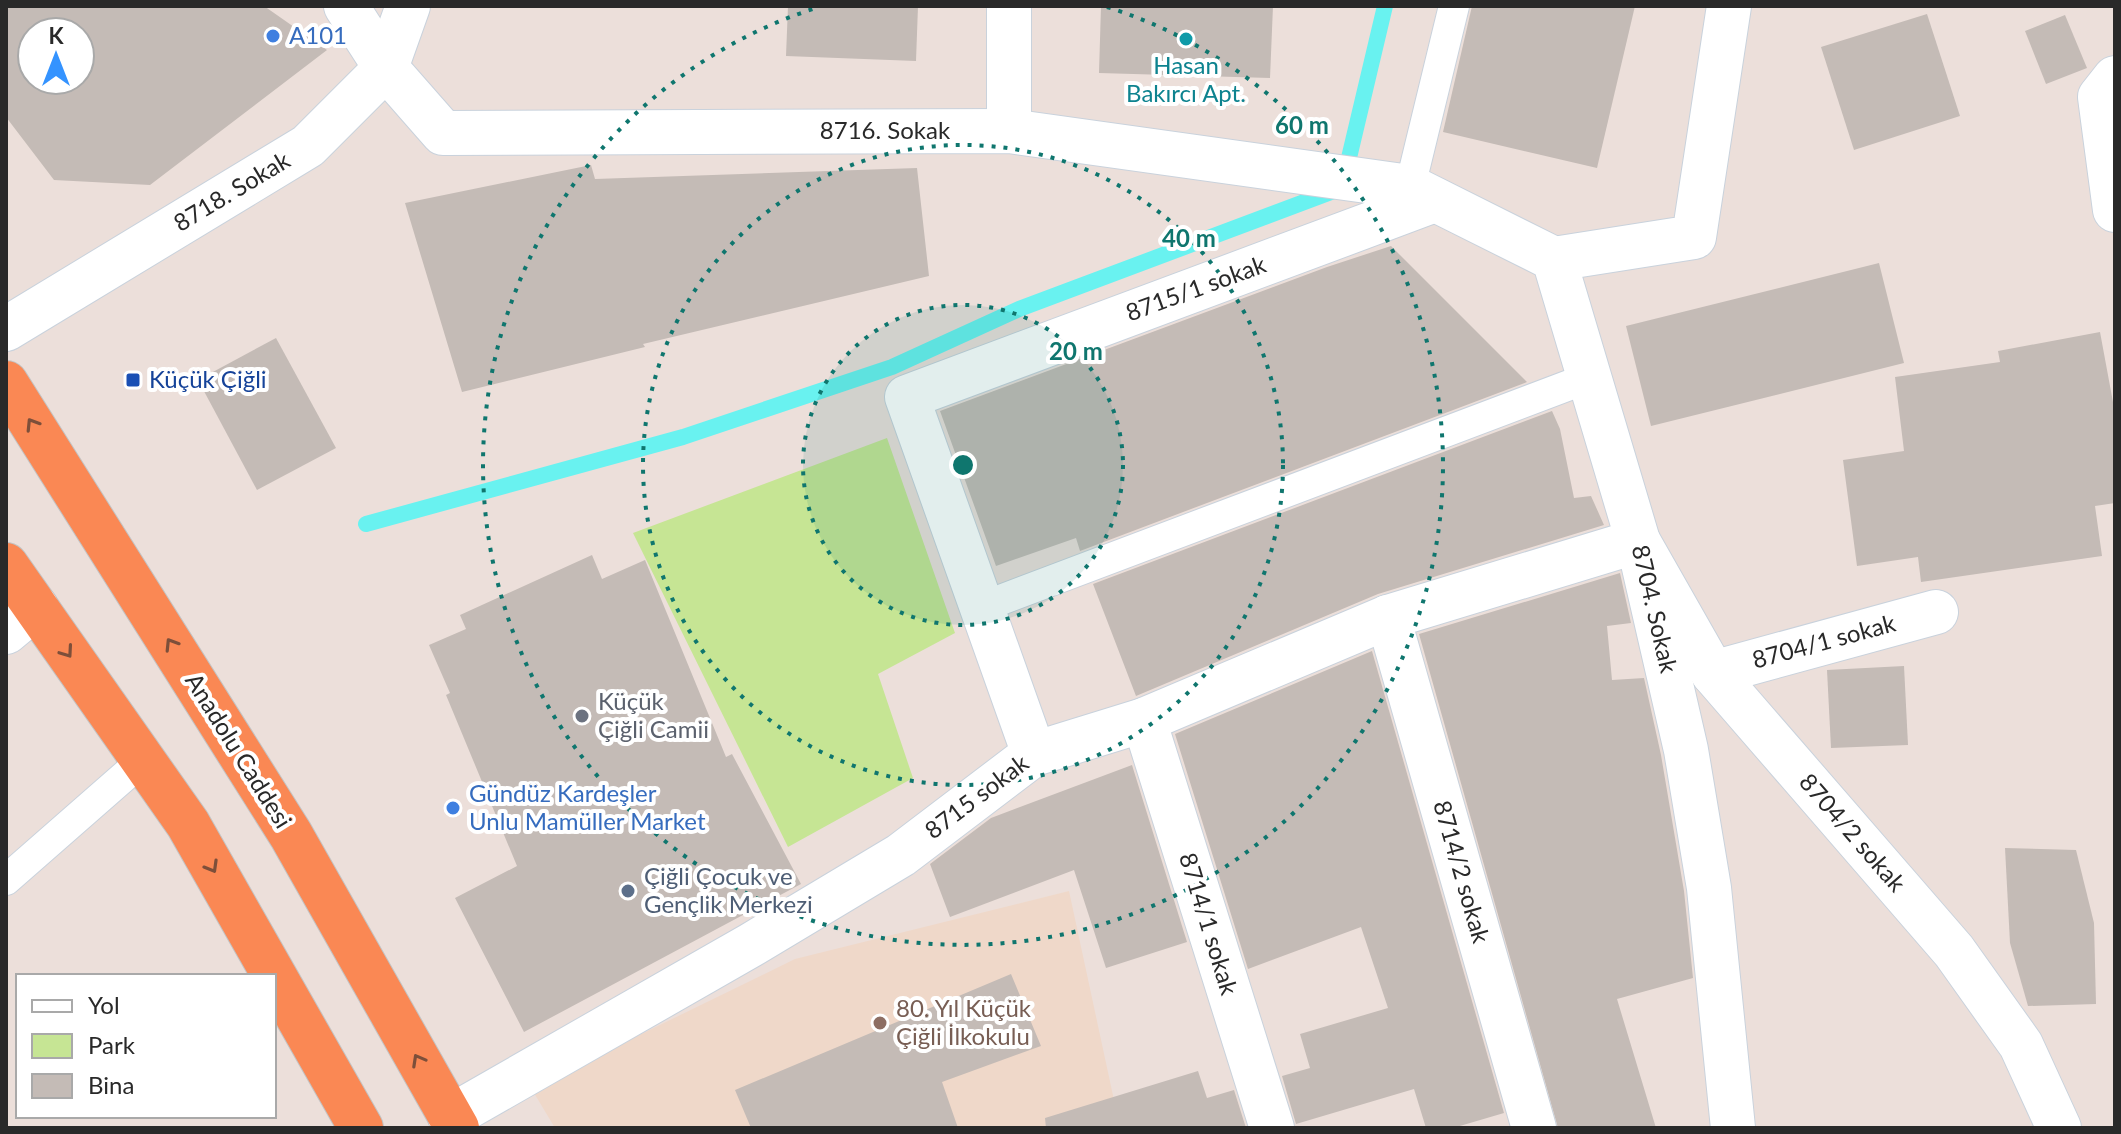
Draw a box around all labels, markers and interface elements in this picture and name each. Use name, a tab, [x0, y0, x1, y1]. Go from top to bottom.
north arrow	[16, 16, 96, 96]
place label: A101	[289, 20, 347, 49]
text: K	[48, 22, 64, 49]
marker: A101	[264, 27, 282, 45]
marker: Hasan Bakırcı Apt.	[1177, 30, 1195, 48]
place label: Hasan Bakırcı Apt.	[1126, 50, 1246, 107]
text: 60 m	[1275, 110, 1329, 139]
street label: 8716. Sokak	[820, 115, 951, 144]
street label: 8718. Sokak	[168, 144, 295, 237]
text: 40 m	[1162, 223, 1216, 252]
street label: 8715/1 sokak	[1122, 249, 1270, 326]
text: 20 m	[1049, 336, 1103, 365]
place label: Küçük Çiğli	[149, 364, 267, 393]
marker: Küçük Çiğli	[124, 371, 142, 389]
one-way arrow	[27, 419, 42, 433]
centre of rings	[949, 451, 977, 479]
street label: 8704. Sokak	[1627, 542, 1684, 676]
street label: 8704/1 sokak	[1749, 607, 1899, 674]
one-way arrow	[165, 639, 180, 653]
one-way arrow	[57, 643, 72, 657]
street label: Anadolu Caddesi	[180, 667, 299, 833]
place label: Küçük Çiğli Camii	[598, 686, 709, 743]
marker: Küçük Çiğli Camii	[573, 707, 591, 725]
street label: 8715 sokak	[919, 747, 1034, 844]
street label: 8704/2 sokak	[1794, 767, 1913, 898]
place label: Gündüz Kardeşler Unlu Mamüller Market	[469, 778, 706, 835]
street label: 8714/2 sokak	[1428, 797, 1497, 947]
marker: Gündüz Kardeşler Unlu Mamüller Market	[444, 799, 462, 817]
street label: 8714/1 sokak	[1174, 849, 1245, 999]
one-way arrow	[202, 858, 218, 873]
place label: Çiğli Çocuk ve Gençlik Merkezi	[644, 861, 813, 918]
marker: Çiğli Çocuk ve Gençlik Merkezi	[619, 882, 637, 900]
legend	[16, 974, 276, 1118]
text: Yol	[88, 990, 120, 1019]
place label: 80. Yıl Küçük Çiğli İlkokulu	[896, 993, 1032, 1050]
marker: 80. Yıl Küçük Çiğli İlkokulu	[871, 1014, 889, 1032]
text: Park	[88, 1030, 136, 1059]
one-way arrow	[413, 1054, 428, 1068]
text: Bina	[88, 1070, 134, 1099]

